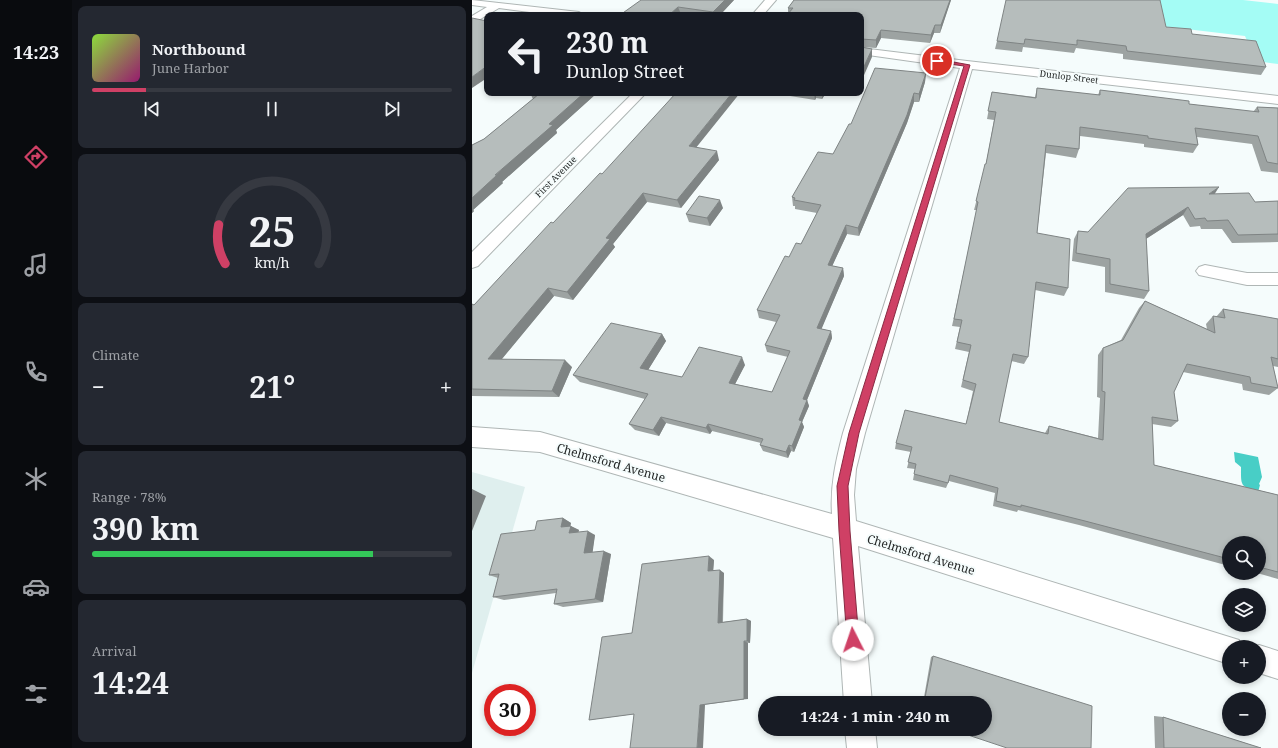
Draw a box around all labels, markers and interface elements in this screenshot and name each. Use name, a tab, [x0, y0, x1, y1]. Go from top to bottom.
text: 230 m	[566, 23, 648, 61]
icon: left	[500, 28, 552, 80]
text: Northbound	[152, 39, 246, 59]
text: 14:23	[13, 40, 59, 64]
pin	[920, 44, 954, 78]
icon: arrive	[926, 50, 948, 72]
text: June Harbor	[152, 59, 229, 77]
text: Dunlop Street	[566, 59, 684, 83]
street label: Dunlop Street	[1039, 66, 1099, 87]
icon: previous	[141, 98, 163, 120]
icon: pause	[261, 98, 283, 120]
icon: next	[381, 98, 403, 120]
icon: directions	[22, 143, 50, 171]
street label: First Avenue	[532, 153, 580, 200]
text: 25	[248, 202, 296, 258]
icon: music	[22, 251, 50, 279]
text: km/h	[254, 252, 290, 271]
text: Climate	[92, 346, 139, 364]
icon: phone	[22, 358, 50, 386]
text: 21°	[249, 366, 295, 407]
text: −	[92, 371, 105, 401]
text: +	[440, 371, 452, 401]
street label: Chelmsford Avenue	[555, 439, 667, 486]
icon: climate	[22, 465, 50, 493]
text: Range · 78%	[92, 488, 166, 506]
text: 390 km	[92, 508, 199, 549]
street label: Chelmsford Avenue	[865, 530, 977, 579]
map controls	[1222, 536, 1266, 736]
button: search	[1222, 536, 1266, 580]
icon: car	[22, 573, 50, 601]
button: layers	[1222, 588, 1266, 632]
position arrow	[832, 619, 874, 661]
button: +	[1222, 640, 1266, 684]
text: Arrival	[92, 642, 136, 660]
text: 14:24	[92, 662, 169, 703]
icon: filters	[22, 680, 50, 708]
speed limit sign: 30	[484, 684, 536, 736]
button: −	[1222, 692, 1266, 736]
text: 14:24 · 1 min · 240 m	[800, 706, 950, 726]

